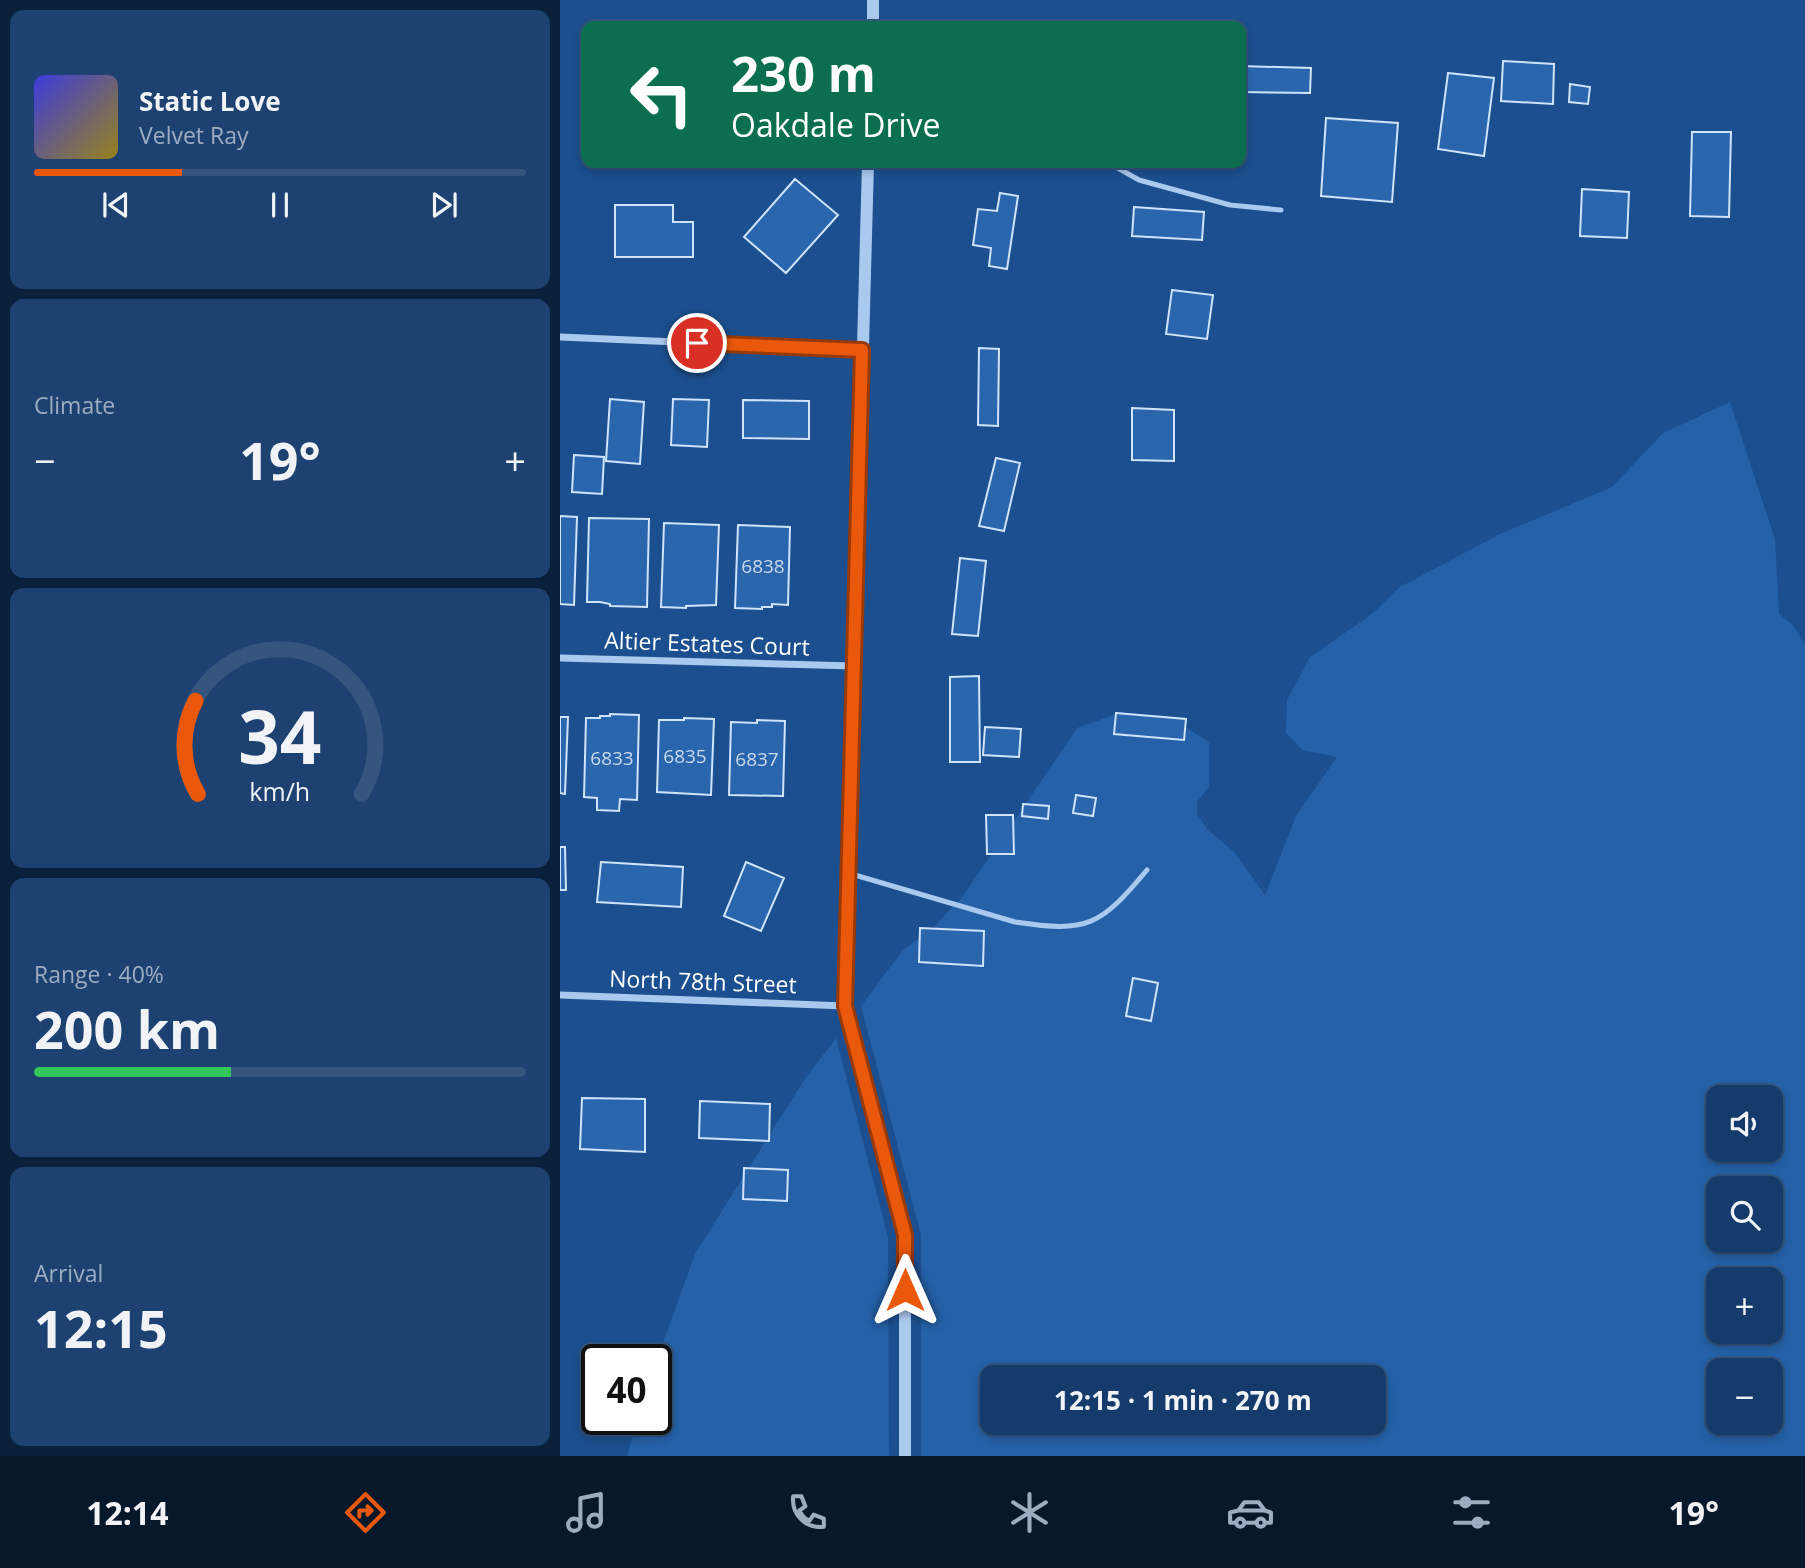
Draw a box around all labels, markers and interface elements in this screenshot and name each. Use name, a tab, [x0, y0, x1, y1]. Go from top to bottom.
text: 230 m	[731, 40, 876, 106]
icon: left	[616, 49, 707, 140]
text: Static Love	[139, 83, 281, 119]
text: Oakdale Drive	[731, 103, 941, 146]
text: Velvet Ray	[139, 119, 249, 151]
icon: previous	[97, 186, 135, 224]
icon: pause	[261, 186, 299, 224]
icon: next	[425, 186, 463, 224]
pin	[667, 313, 727, 373]
icon: arrive	[678, 324, 716, 362]
text: Climate	[34, 389, 115, 421]
text: 19°	[239, 424, 321, 495]
text: −	[34, 434, 56, 486]
text: +	[504, 434, 526, 486]
house number: 6838	[741, 553, 785, 579]
street label: Altier Estates Court	[604, 623, 810, 663]
text: 34	[238, 686, 322, 785]
house number: 6835	[663, 743, 707, 769]
house number: 6833	[590, 745, 634, 771]
house number: 6837	[735, 746, 779, 772]
text: km/h	[250, 774, 310, 808]
text: Range · 40%	[34, 958, 164, 990]
street label: North 78th Street	[609, 962, 797, 1000]
text: 200 km	[34, 993, 220, 1064]
map controls	[1706, 1085, 1783, 1435]
button: sound	[1706, 1085, 1783, 1162]
button: search	[1706, 1176, 1783, 1253]
position arrow	[868, 1253, 942, 1327]
text: Arrival	[34, 1257, 103, 1289]
button: +	[1706, 1267, 1783, 1344]
text: 12:15	[34, 1292, 168, 1363]
speed limit sign: 40	[581, 1344, 672, 1435]
button: −	[1706, 1358, 1783, 1435]
text: 12:15 · 1 min · 270 m	[1054, 1382, 1312, 1418]
icon: directions	[341, 1488, 390, 1537]
icon: music	[562, 1488, 611, 1537]
icon: phone	[783, 1488, 832, 1537]
icon: climate	[1005, 1488, 1054, 1537]
icon: car	[1226, 1488, 1275, 1537]
icon: filters	[1447, 1488, 1496, 1537]
text: 12:14	[86, 1491, 168, 1534]
text: 19°	[1669, 1491, 1719, 1534]

